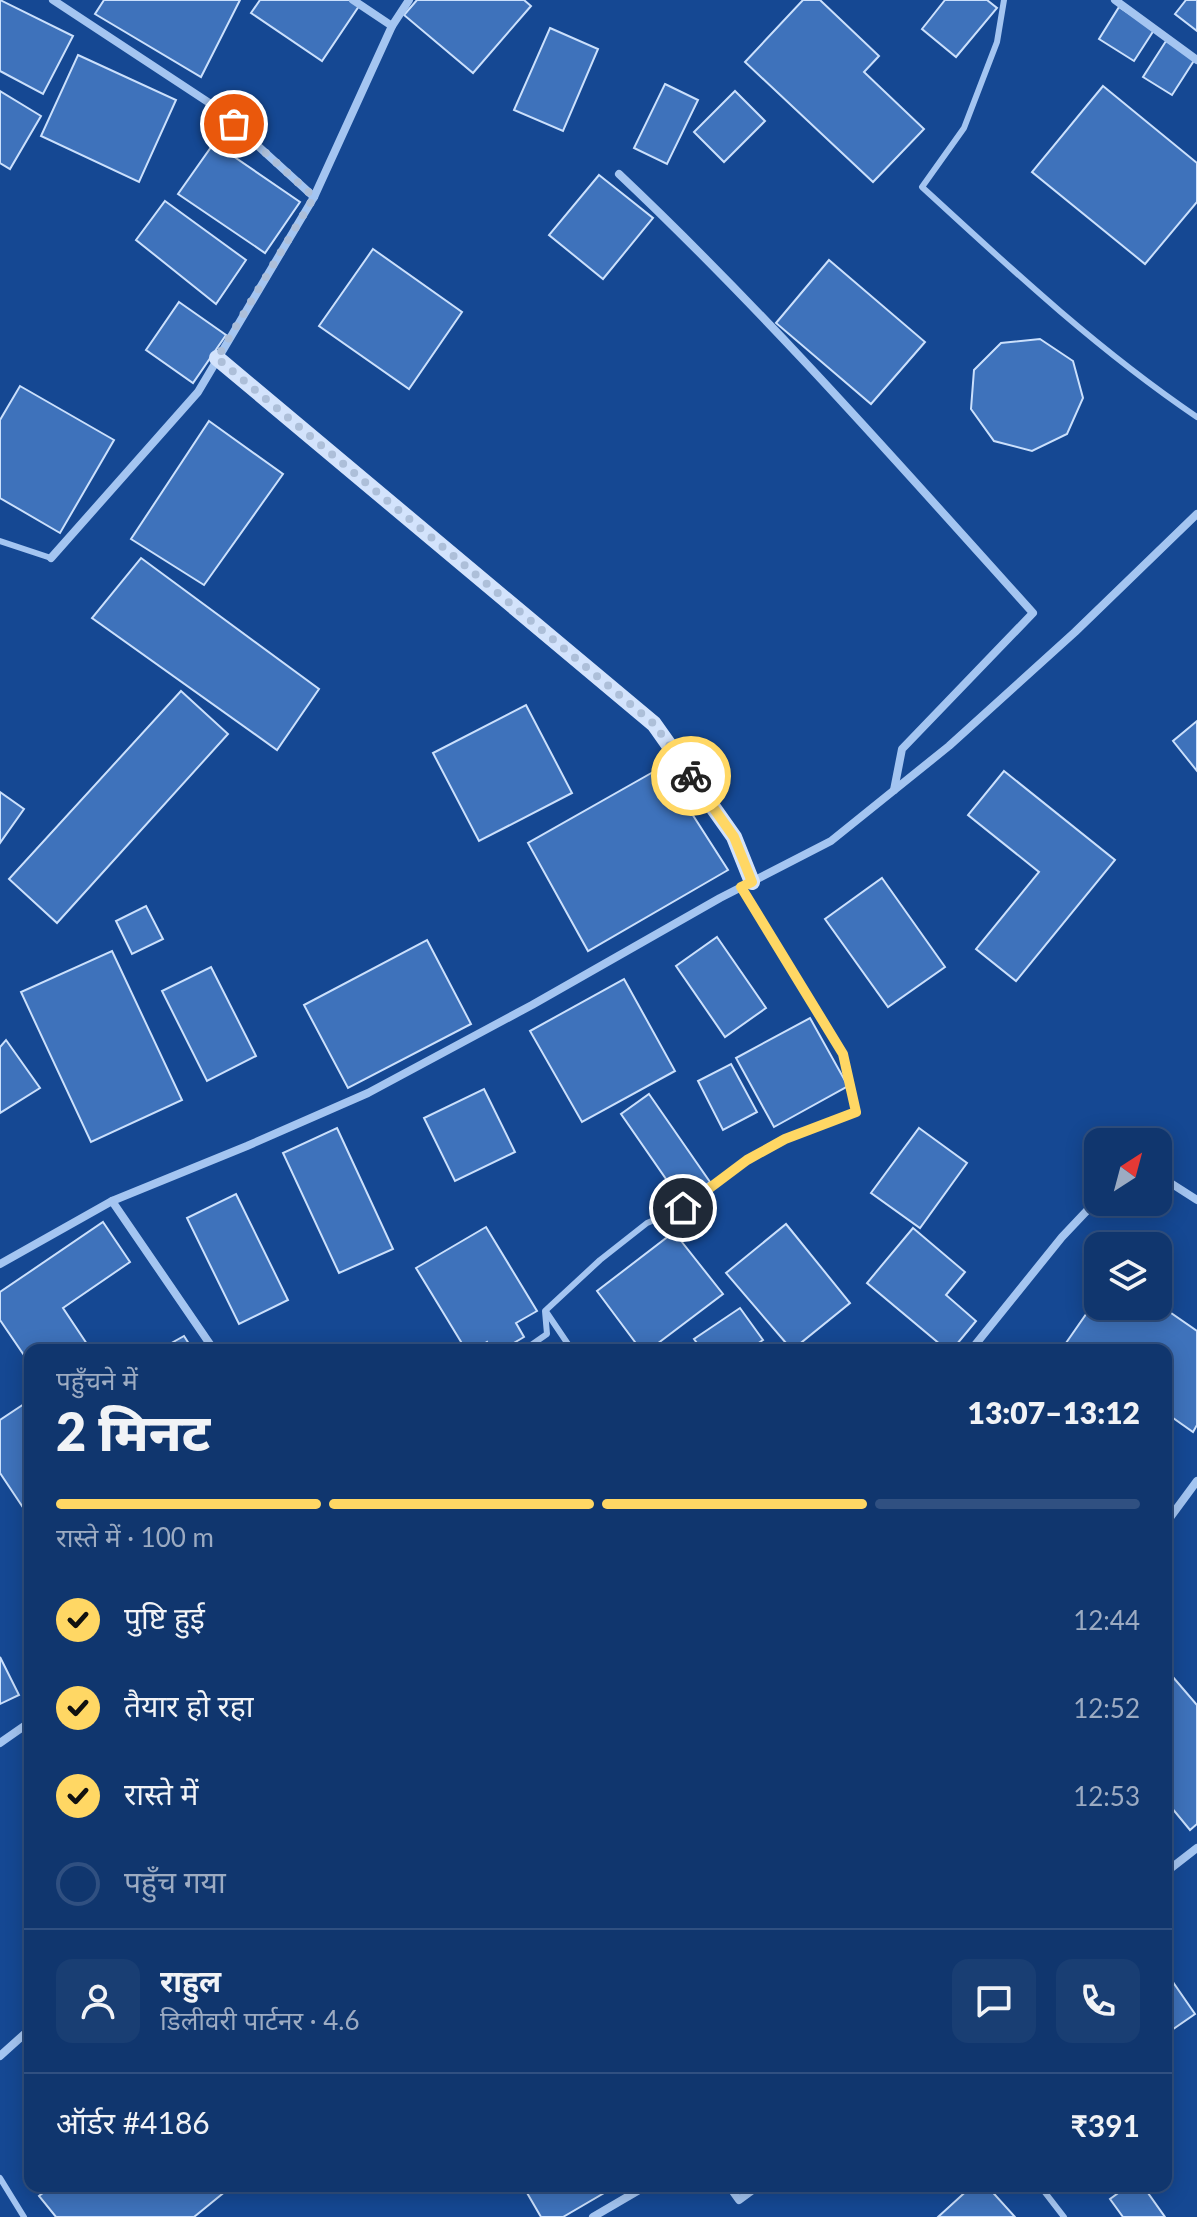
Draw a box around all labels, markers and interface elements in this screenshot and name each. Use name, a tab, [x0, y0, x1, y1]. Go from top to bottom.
pin	[200, 90, 268, 158]
icon: bag	[212, 102, 256, 146]
courier	[651, 736, 731, 816]
icon: bike	[669, 754, 713, 798]
north arrow	[1084, 1128, 1172, 1216]
map controls	[1084, 1128, 1172, 1320]
pin	[649, 1174, 717, 1242]
icon: home	[661, 1186, 705, 1230]
button: layers	[1084, 1232, 1172, 1320]
text: पहुँचने में	[56, 1364, 138, 1396]
text: 13:07–13:12	[967, 1394, 1140, 1430]
text: 2 मिनट	[56, 1400, 210, 1462]
text: रास्ते में · 100 m	[56, 1521, 214, 1553]
icon: check	[56, 1598, 100, 1642]
text: पुष्टि हुई	[124, 1599, 205, 1635]
text: 12:44	[1073, 1604, 1140, 1636]
icon: check	[56, 1686, 100, 1730]
text: तैयार हो रहा	[124, 1687, 254, 1723]
text: 12:52	[1073, 1692, 1140, 1724]
icon: check	[56, 1774, 100, 1818]
text: रास्ते में	[124, 1775, 198, 1811]
text: 12:53	[1073, 1780, 1140, 1812]
text: पहुँच गया	[124, 1863, 226, 1899]
button: person	[56, 1959, 140, 2043]
button: chat	[952, 1959, 1036, 2043]
button: phone	[1056, 1959, 1140, 2043]
text: राहुल	[160, 1962, 221, 1998]
text: डिलीवरी पार्टनर · 4.6	[160, 2004, 360, 2036]
text: ऑर्डर #4186	[56, 2104, 210, 2140]
text: ₹391	[1070, 2107, 1140, 2143]

